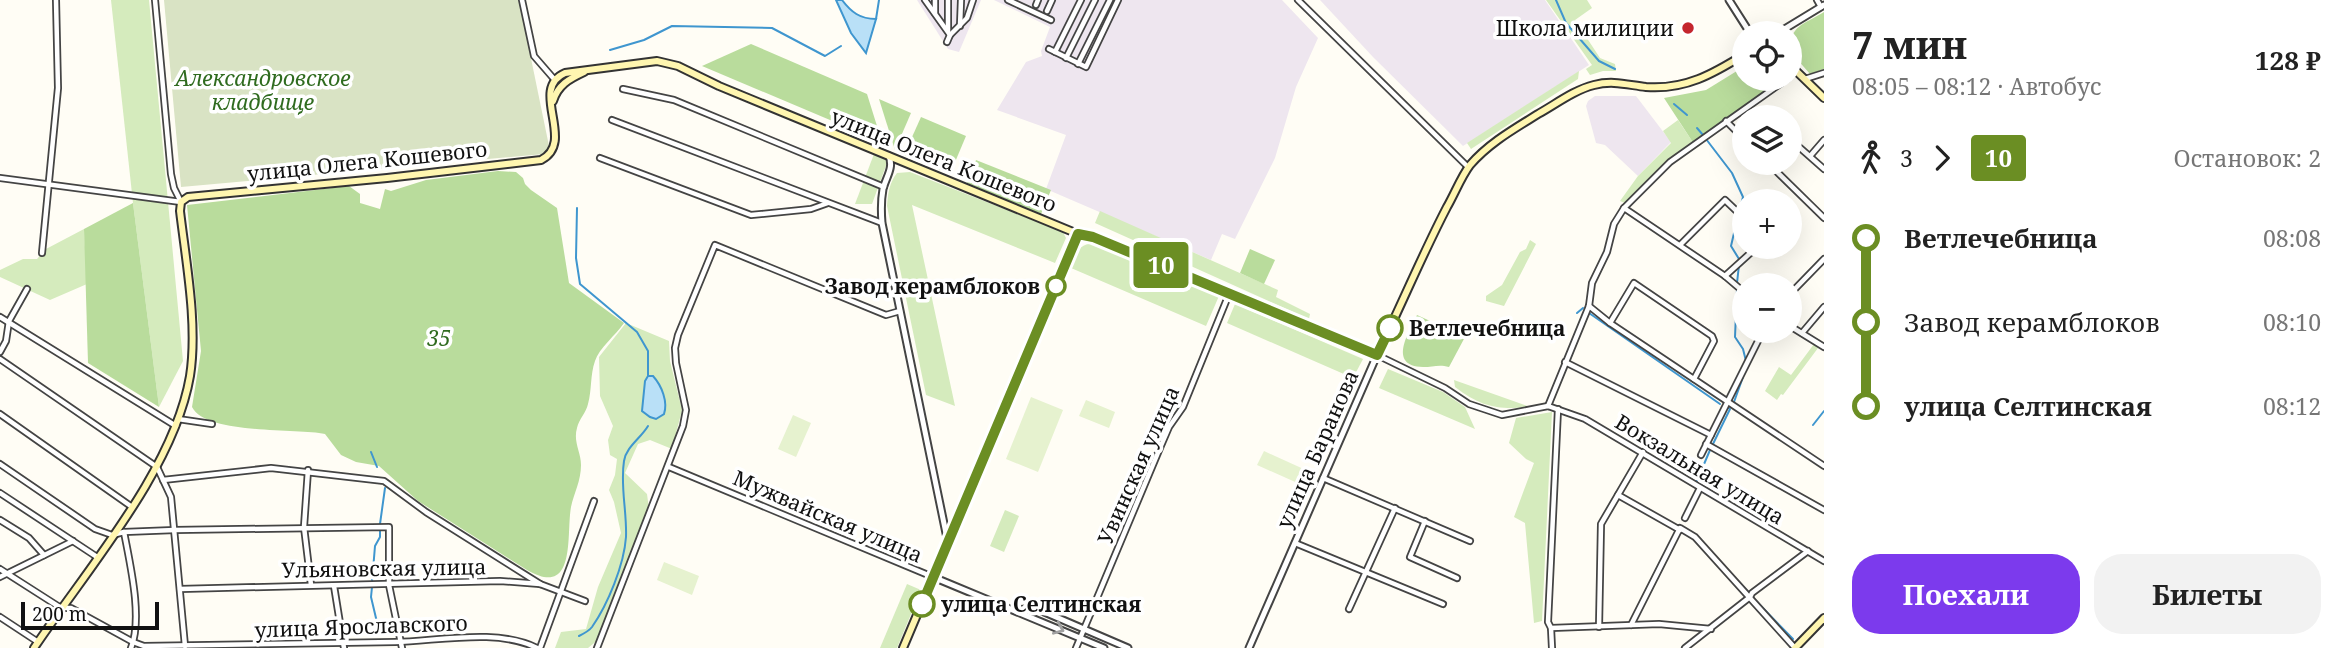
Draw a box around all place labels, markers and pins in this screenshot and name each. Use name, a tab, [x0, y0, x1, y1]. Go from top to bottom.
place label: Школа милиции	[1496, 14, 1674, 42]
marker: Школа милиции	[1680, 20, 1696, 36]
place label: Завод керамблоков	[825, 272, 1040, 300]
marker: Завод керамблоков	[1046, 276, 1066, 296]
place label: Ветлечебница	[1409, 314, 1565, 342]
marker: Ветлечебница	[1377, 315, 1403, 341]
place label: улица Селтинская	[941, 590, 1141, 618]
marker: улица Селтинская	[909, 591, 935, 617]

